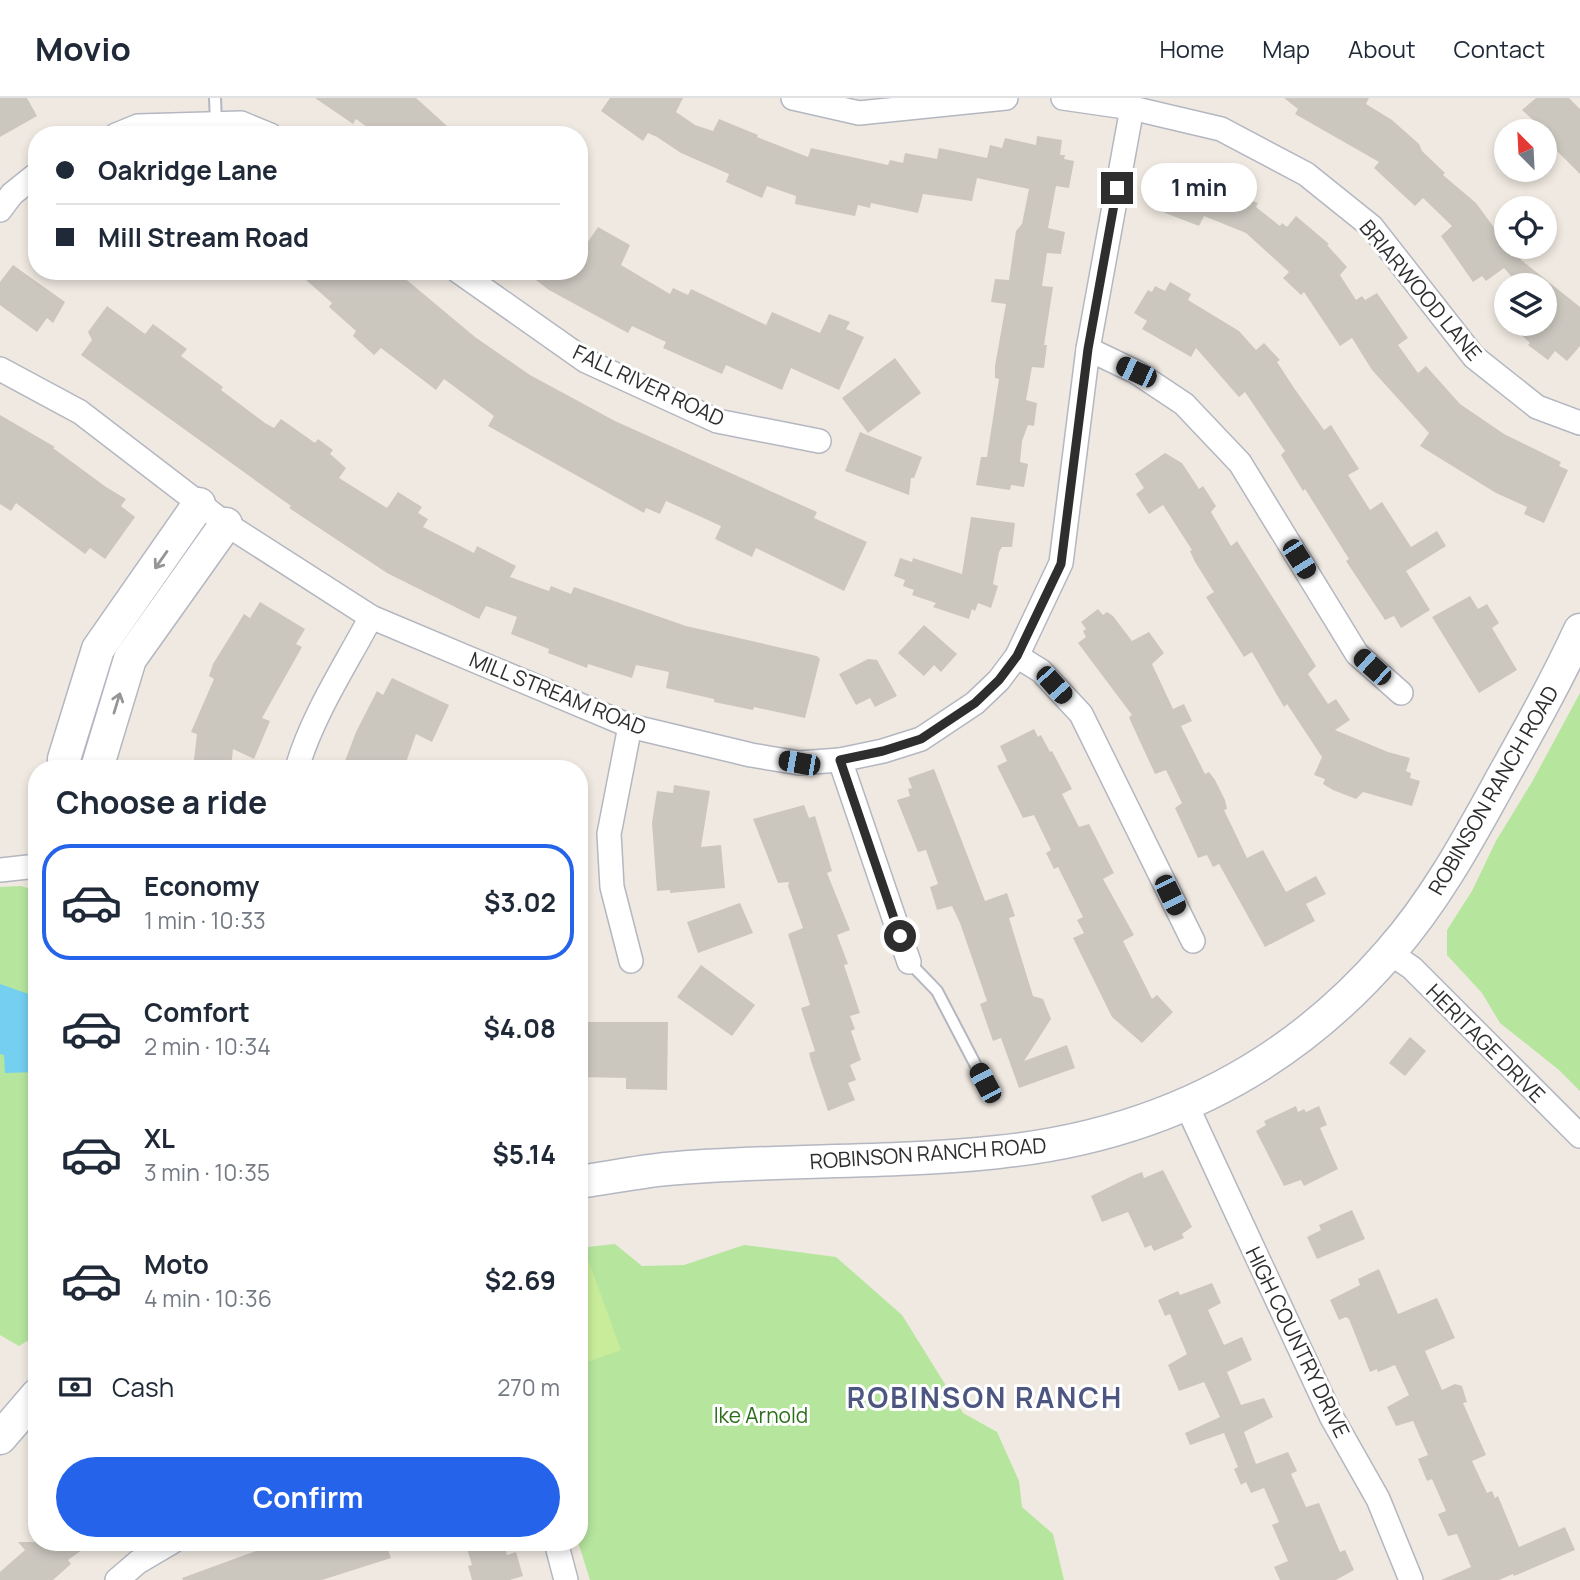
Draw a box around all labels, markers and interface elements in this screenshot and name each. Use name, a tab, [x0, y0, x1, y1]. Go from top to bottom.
text: Movio	[35, 26, 131, 71]
text: Home	[1159, 32, 1224, 65]
text: Map	[1262, 32, 1310, 65]
text: About	[1348, 32, 1416, 65]
text: Contact	[1454, 32, 1545, 65]
north arrow	[1494, 119, 1558, 182]
map controls	[1494, 119, 1557, 336]
text: Oakridge Lane	[98, 152, 278, 188]
callout: 1 min	[1142, 164, 1257, 212]
text: 1 min	[1171, 171, 1227, 203]
route end	[1101, 172, 1133, 204]
button: locate	[1494, 196, 1557, 259]
street label: BRIARWOOD LANE	[1354, 214, 1488, 366]
text: Mill Stream Road	[98, 219, 309, 255]
button: layers	[1494, 273, 1557, 336]
street label: FALL RIVER ROAD	[569, 338, 729, 432]
car	[1113, 354, 1160, 390]
car	[1279, 536, 1320, 582]
one-way arrow	[154, 550, 168, 569]
street label: MILL STREAM ROAD	[465, 645, 651, 741]
car	[1350, 645, 1395, 689]
car	[1033, 662, 1076, 708]
street label: ROBINSON RANCH ROAD	[1422, 680, 1564, 900]
one-way arrow	[111, 692, 124, 714]
car	[777, 749, 822, 777]
text: Choose a ride	[56, 780, 267, 824]
text: Economy	[144, 868, 259, 904]
icon: car	[60, 871, 123, 934]
car	[1152, 872, 1189, 918]
text: $3.02	[484, 884, 556, 920]
text: 1 min · 10:33	[144, 904, 266, 936]
route start	[884, 920, 916, 952]
street label: HERITAGE DRIVE	[1420, 977, 1552, 1109]
text: Comfort	[144, 994, 250, 1030]
icon: car	[60, 997, 123, 1060]
text: $4.08	[483, 1010, 556, 1046]
text: 2 min · 10:34	[144, 1030, 271, 1062]
car	[966, 1060, 1005, 1106]
text: XL	[144, 1120, 175, 1156]
icon: car	[60, 1123, 123, 1186]
street label: ROBINSON RANCH ROAD	[809, 1131, 1047, 1175]
text: $5.14	[492, 1136, 556, 1172]
text: 3 min · 10:35	[144, 1156, 270, 1188]
street label: HIGH COUNTRY DRIVE	[1240, 1242, 1356, 1442]
text: Moto	[144, 1246, 209, 1282]
icon: car	[60, 1249, 123, 1312]
text: $2.69	[485, 1262, 556, 1298]
text: 4 min · 10:36	[144, 1282, 272, 1314]
icon: cash	[56, 1368, 94, 1406]
text: Cash	[112, 1369, 174, 1405]
text: 270 m	[497, 1371, 560, 1403]
district label: ROBINSON RANCH	[847, 1378, 1123, 1416]
park label: Ike Arnold	[714, 1401, 808, 1429]
button: Confirm	[56, 1457, 560, 1537]

